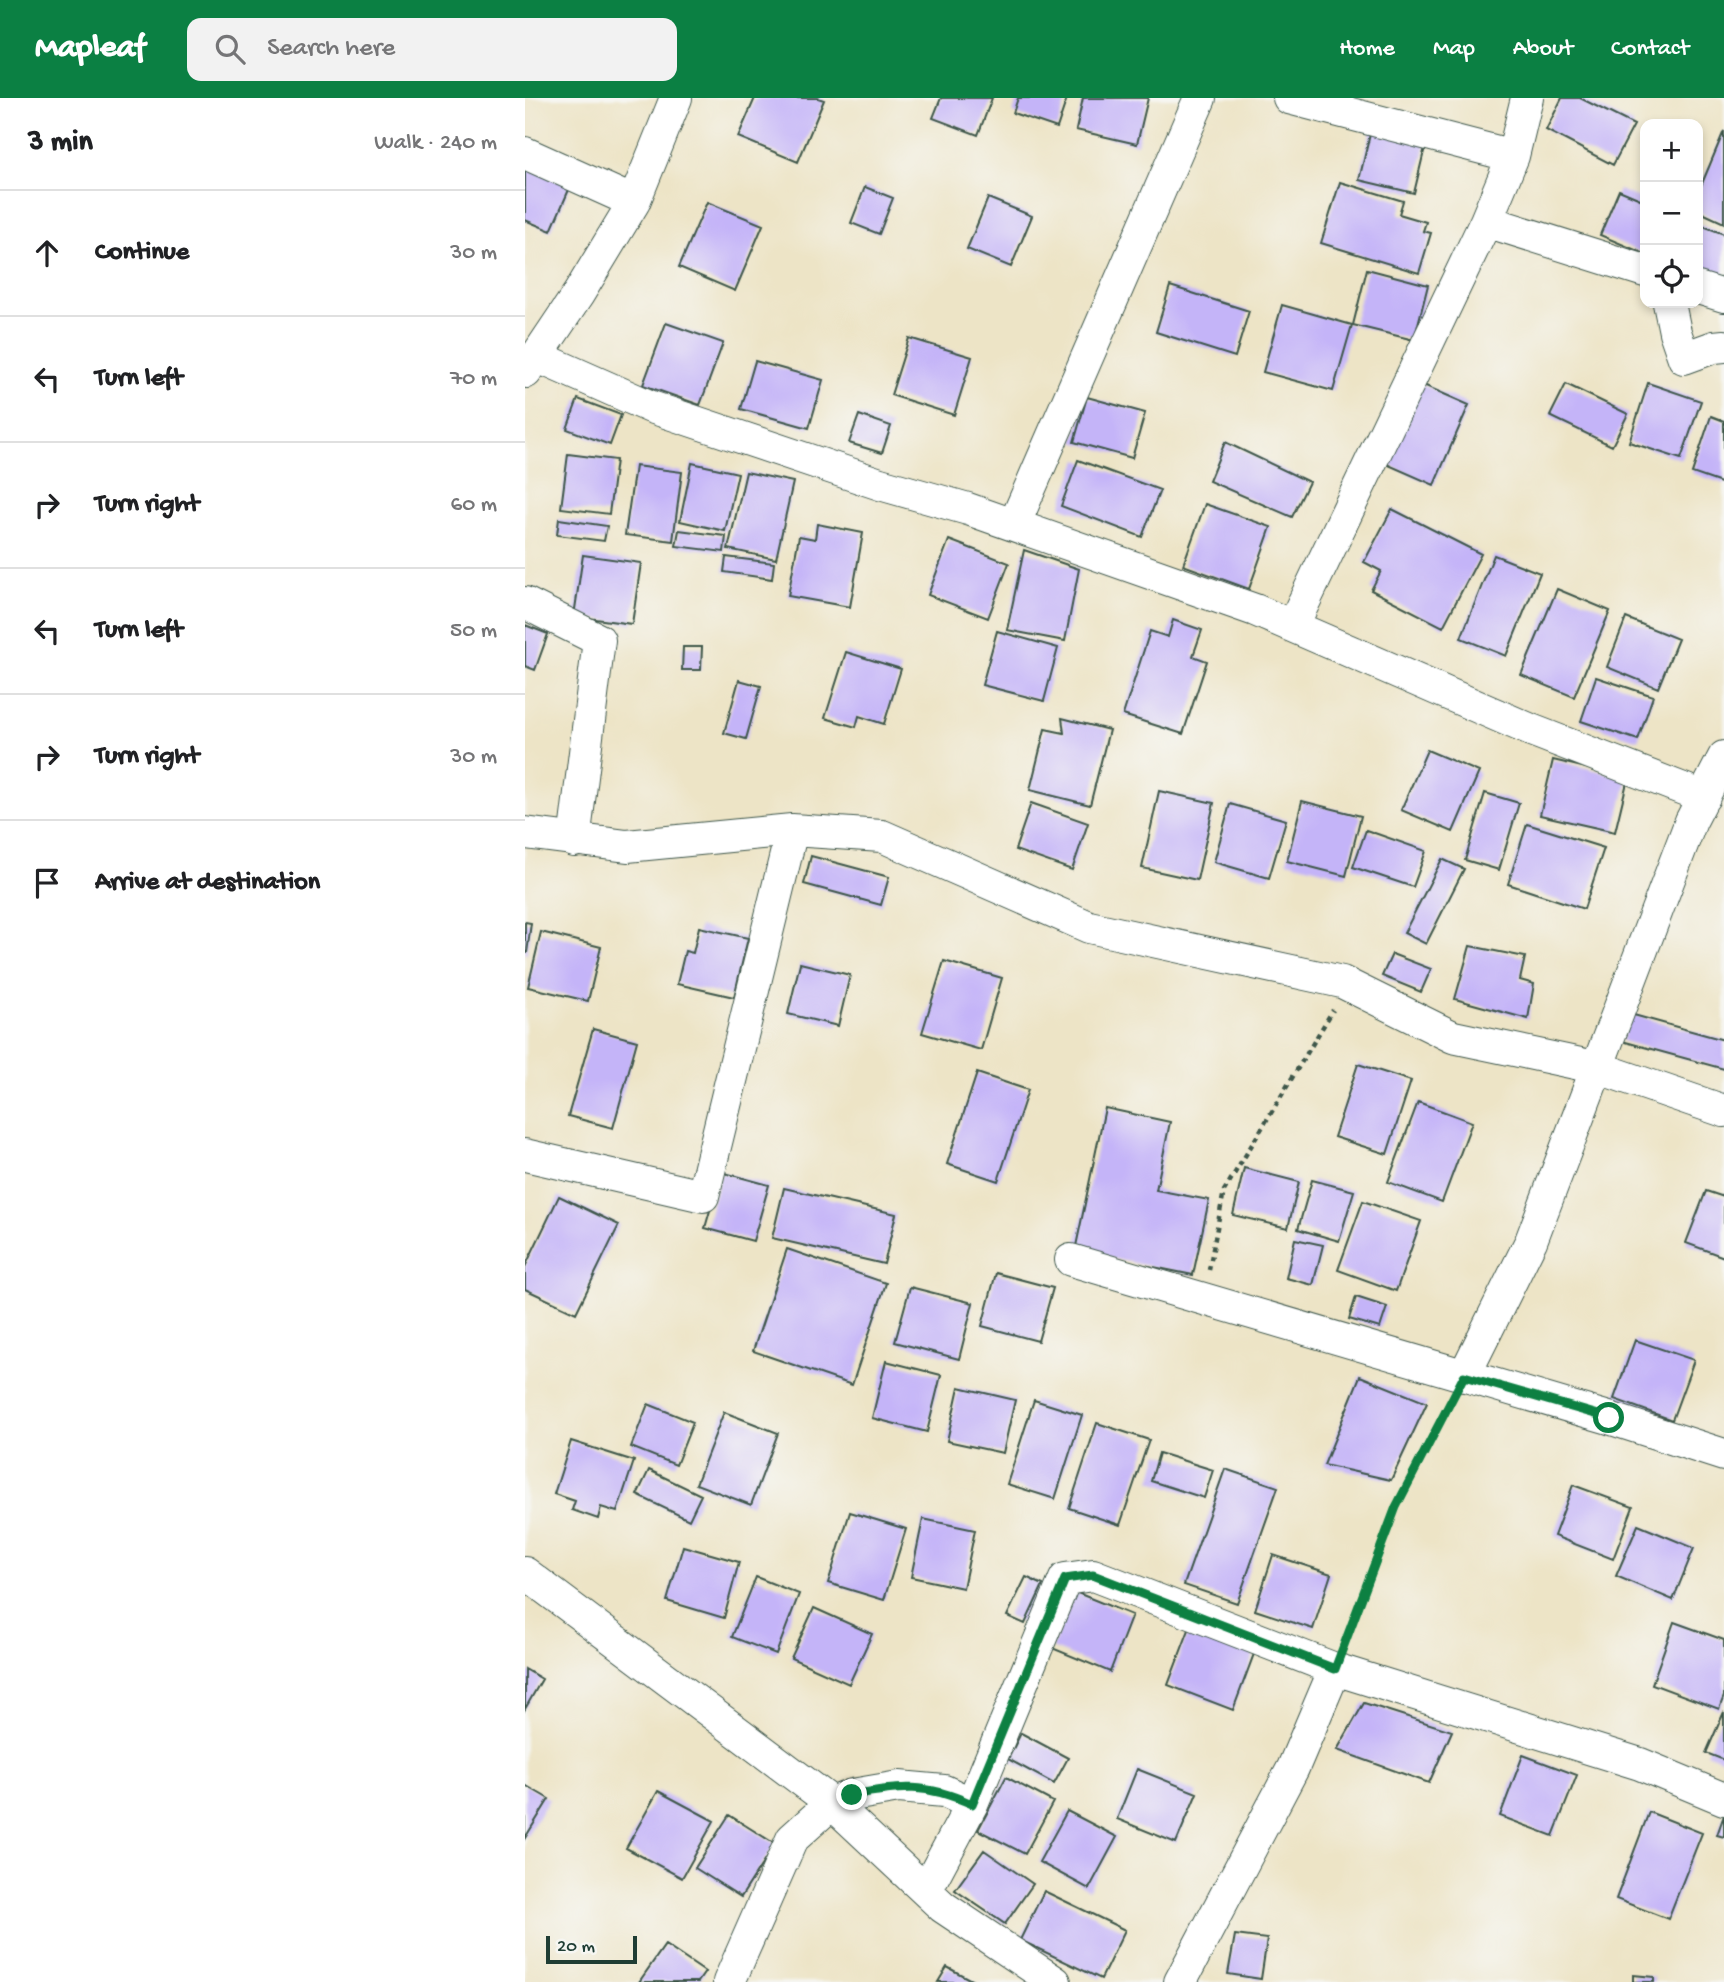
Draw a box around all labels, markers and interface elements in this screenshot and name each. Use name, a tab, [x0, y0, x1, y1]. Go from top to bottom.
search box	[187, 18, 677, 81]
text: Mapleaf	[35, 30, 145, 68]
icon: search	[211, 30, 249, 68]
text: Search here	[267, 34, 395, 65]
text: Home	[1339, 35, 1395, 64]
text: Map	[1433, 35, 1475, 64]
text: About	[1513, 35, 1573, 64]
text: Contact	[1611, 35, 1689, 64]
map controls	[1640, 119, 1703, 308]
button: +	[1640, 119, 1703, 182]
text: 3 min	[28, 126, 93, 161]
text: Walk · 240 m	[374, 130, 497, 157]
button: −	[1640, 182, 1703, 245]
icon: ahead	[28, 234, 66, 272]
text: Continue	[95, 238, 189, 269]
text: 30 m	[450, 240, 497, 267]
button: locate	[1640, 245, 1703, 308]
icon: left	[28, 360, 66, 398]
text: Turn left	[95, 364, 183, 395]
text: 70 m	[450, 366, 497, 393]
icon: right	[28, 486, 66, 524]
text: Turn right	[95, 490, 199, 521]
text: 60 m	[451, 492, 497, 519]
icon: left	[28, 612, 66, 650]
text: Turn left	[95, 616, 183, 647]
text: 50 m	[450, 618, 497, 645]
icon: right	[28, 738, 66, 776]
text: Turn right	[95, 742, 199, 773]
text: 30 m	[450, 744, 497, 771]
icon: arrive	[28, 864, 66, 902]
text: Arrive at destination	[95, 868, 320, 899]
route start	[1593, 1402, 1624, 1433]
route end	[836, 1779, 867, 1810]
scale bar	[546, 1933, 637, 1965]
text: 20 m	[557, 1936, 595, 1959]

